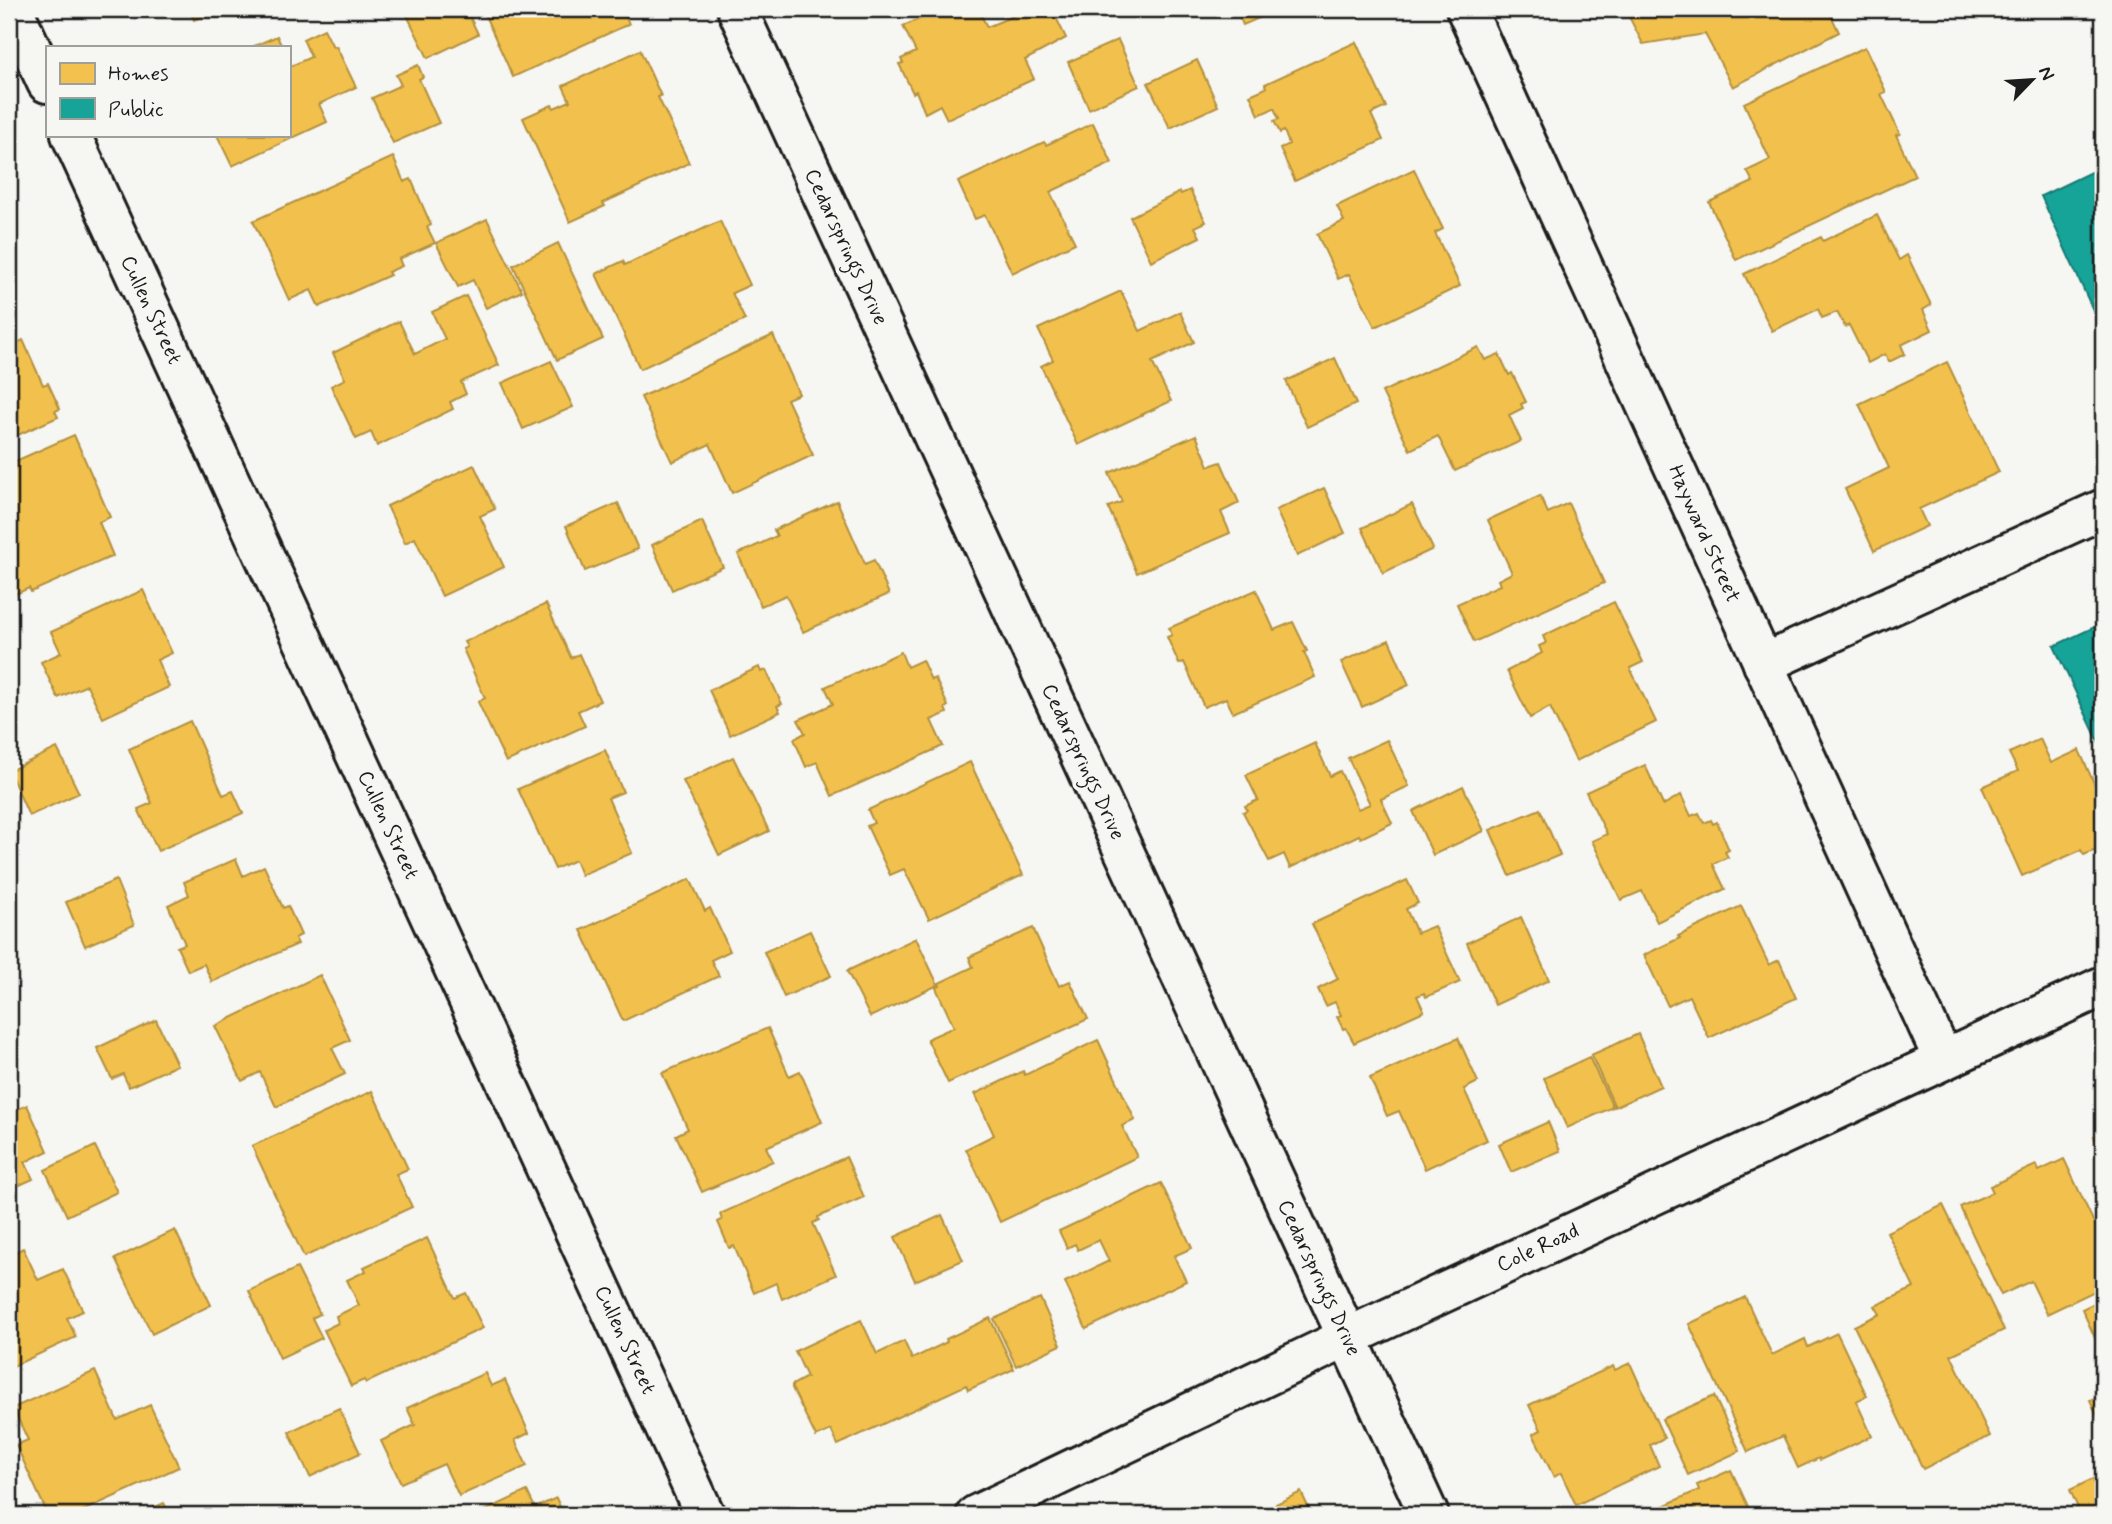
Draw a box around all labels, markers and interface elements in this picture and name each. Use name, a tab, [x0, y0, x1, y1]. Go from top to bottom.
legend	[46, 46, 290, 136]
north arrow	[1996, 46, 2066, 116]
text: Homes	[108, 60, 168, 88]
text: N	[2032, 62, 2060, 84]
text: Public	[108, 96, 164, 124]
street label: Cedarsprings Drive	[796, 164, 894, 331]
street label: Cullen Street	[114, 251, 188, 369]
street label: Hayward Street	[1661, 461, 1747, 607]
street label: Cedarsprings Drive	[1033, 679, 1131, 846]
street label: Cullen Street	[351, 766, 425, 884]
street label: Cedarsprings Drive	[1269, 1195, 1367, 1362]
street label: Cole Road	[1492, 1217, 1584, 1279]
street label: Cullen Street	[588, 1281, 662, 1399]

